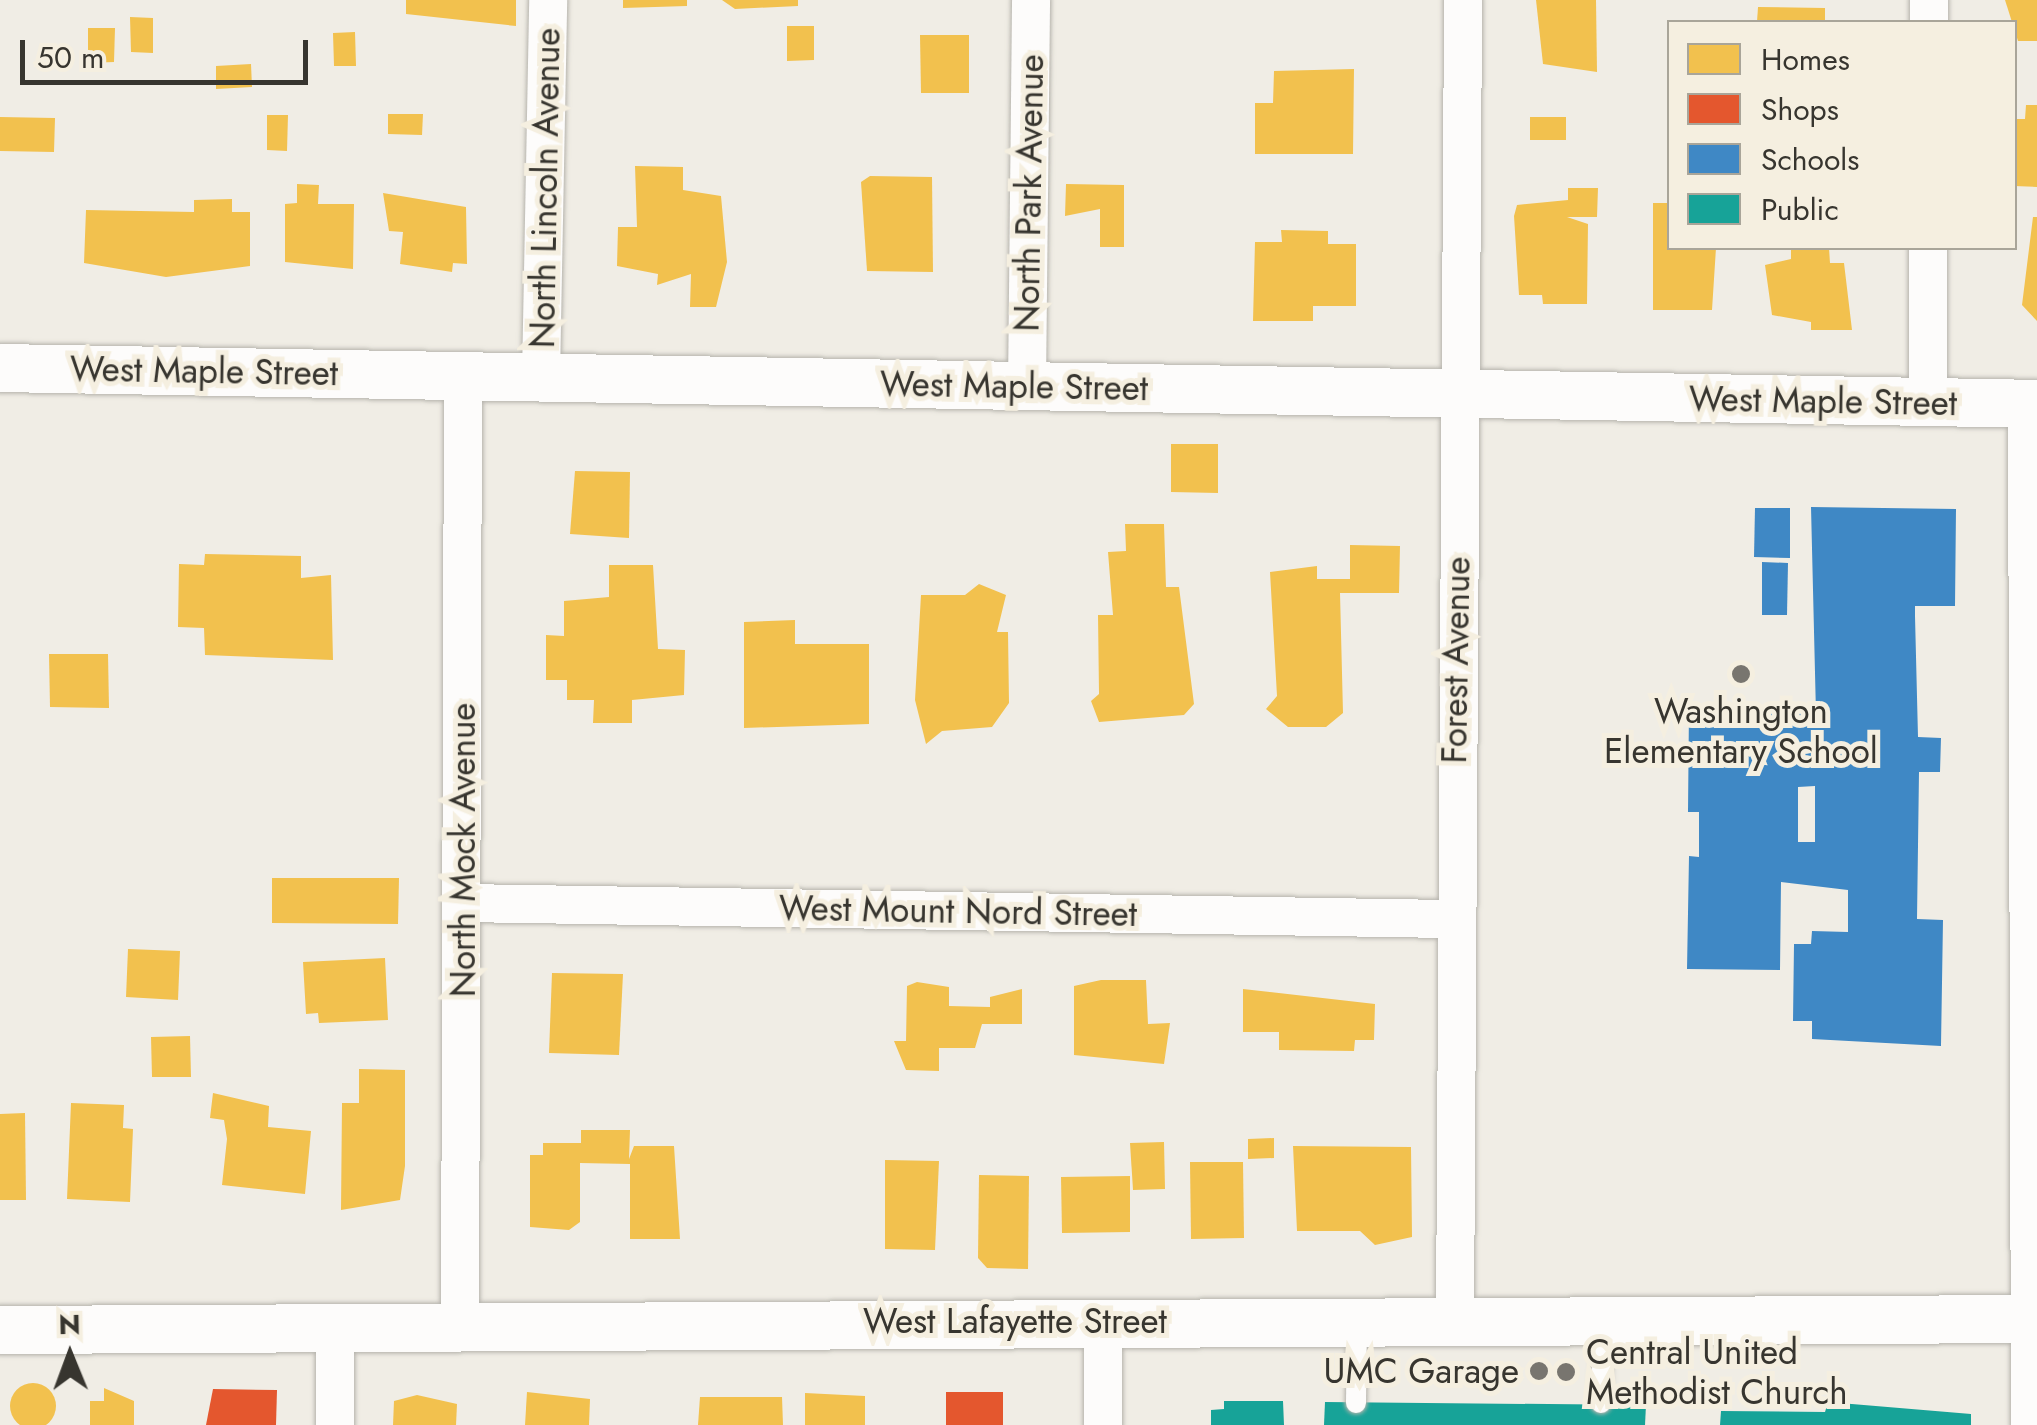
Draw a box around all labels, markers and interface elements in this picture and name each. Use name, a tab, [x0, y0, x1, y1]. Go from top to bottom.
scale bar	[25, 20, 312, 82]
legend	[1667, 20, 2017, 250]
street label: North Lincoln Avenue	[521, 27, 569, 349]
text: 50 m	[37, 36, 104, 79]
text: Homes	[1761, 38, 1850, 81]
street label: North Park Avenue	[1006, 54, 1052, 332]
text: Shops	[1761, 88, 1839, 131]
text: Schools	[1761, 138, 1859, 181]
text: Public	[1761, 188, 1839, 231]
street label: West Maple Street	[70, 348, 338, 394]
street label: West Maple Street	[880, 363, 1148, 409]
street label: West Maple Street	[1689, 378, 1957, 424]
street label: Forest Avenue	[1433, 556, 1479, 764]
marker: Washington Elementary School	[1730, 663, 1752, 685]
place label: Washington Elementary School	[1604, 690, 1878, 772]
street label: North Mock Avenue	[442, 703, 484, 997]
street label: West Mount Nord Street	[779, 887, 1137, 935]
street label: West Lafayette Street	[863, 1300, 1167, 1342]
text: N	[58, 1304, 81, 1345]
north arrow	[20, 1305, 120, 1405]
place label: Central United Methodist Church	[1586, 1331, 1848, 1413]
place label: UMC Garage	[1323, 1350, 1519, 1392]
marker: UMC Garage	[1528, 1360, 1550, 1382]
marker: Central United Methodist Church	[1555, 1361, 1577, 1383]

